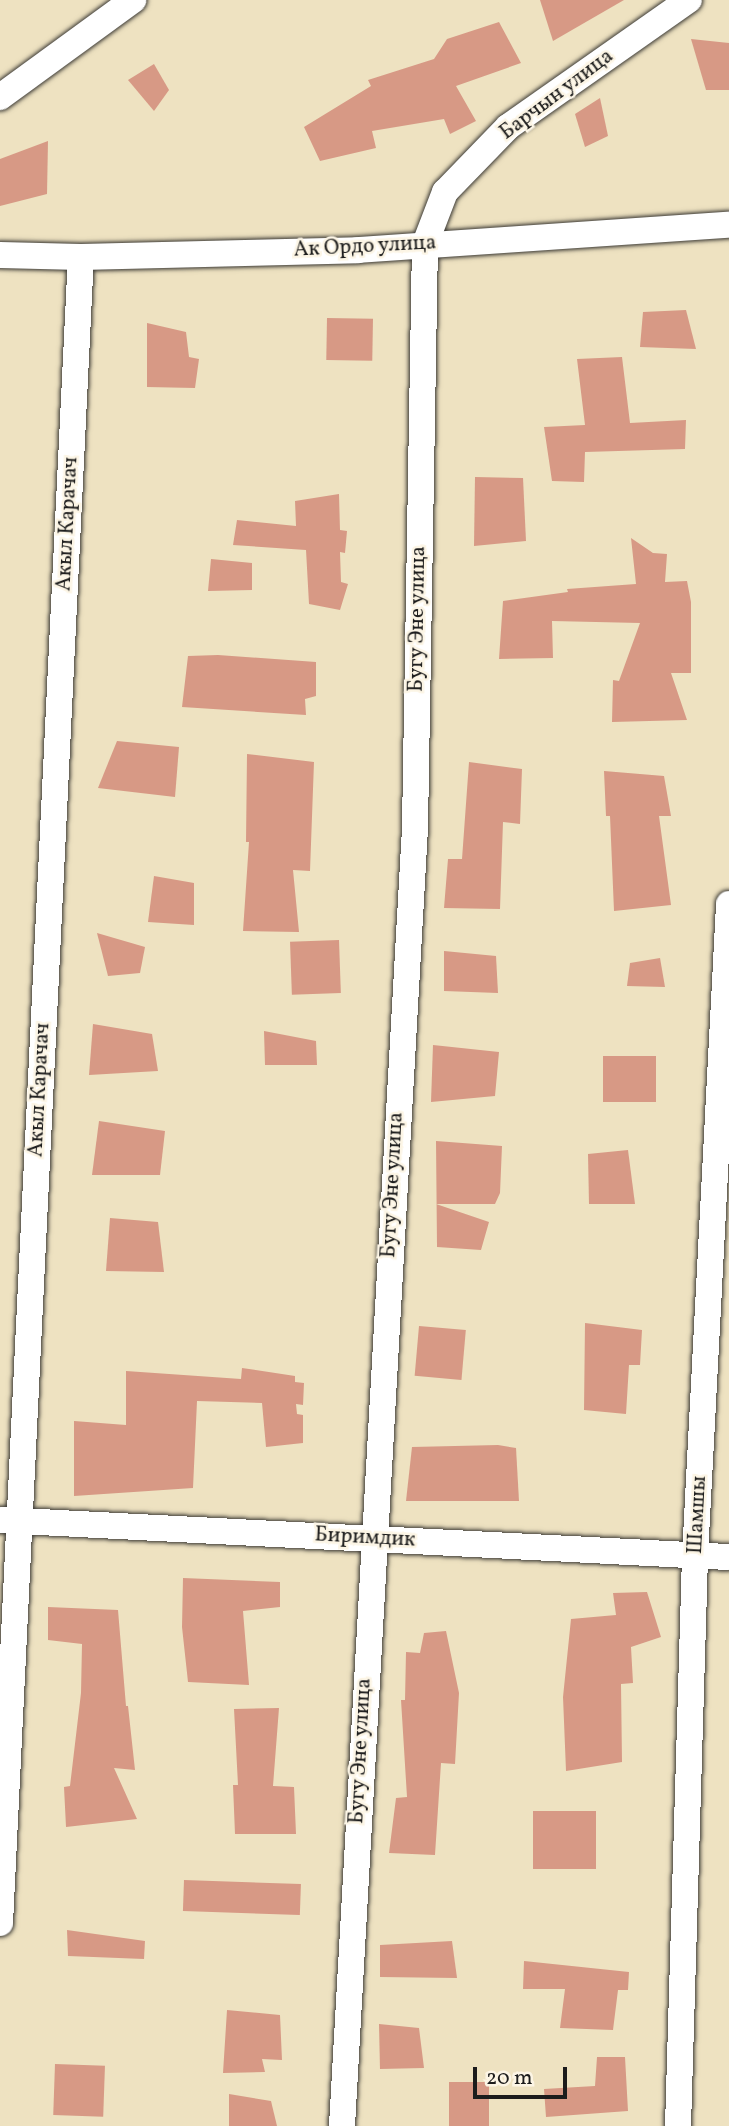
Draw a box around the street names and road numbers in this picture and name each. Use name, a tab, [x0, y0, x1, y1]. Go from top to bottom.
street label: Барчын улица	[495, 44, 619, 146]
street label: Ак Ордо улица	[293, 231, 437, 263]
street label: Акыл Карачач	[52, 456, 84, 592]
street label: Бугу Эне улица	[404, 545, 432, 693]
street label: Акыл Карачач	[24, 1022, 56, 1158]
street label: Бугу Эне улица	[377, 1111, 409, 1259]
street label: Шамшы	[683, 1475, 713, 1555]
street label: Биримдик	[314, 1523, 416, 1553]
street label: Бугу Эне улица	[345, 1677, 377, 1825]

